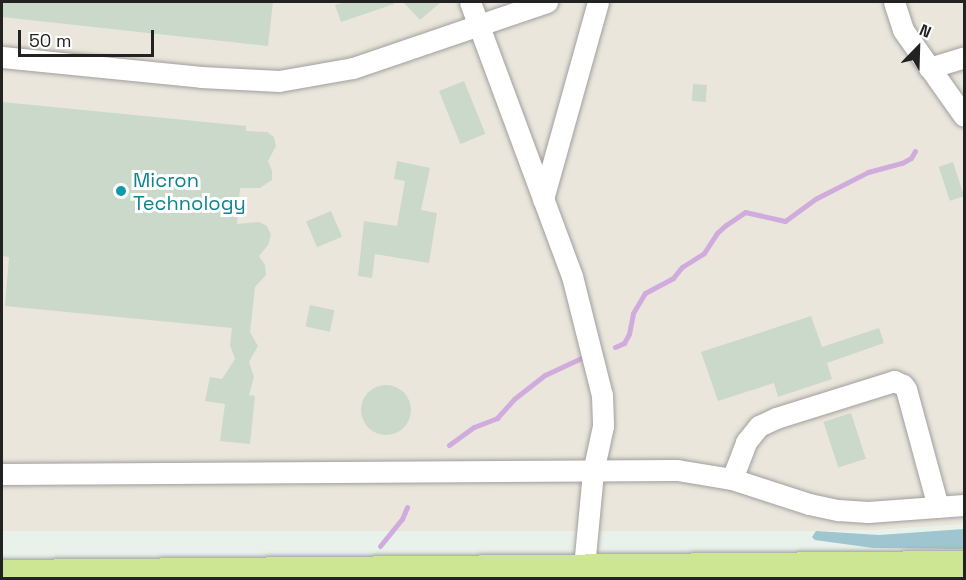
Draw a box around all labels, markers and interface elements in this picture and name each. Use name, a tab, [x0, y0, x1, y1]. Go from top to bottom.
scale bar	[21, 18, 158, 56]
north arrow	[888, 18, 948, 78]
text: N	[916, 19, 934, 43]
text: 50 m	[29, 29, 71, 52]
place label: Micron Technology	[133, 168, 246, 215]
marker: Micron Technology	[114, 184, 128, 198]

